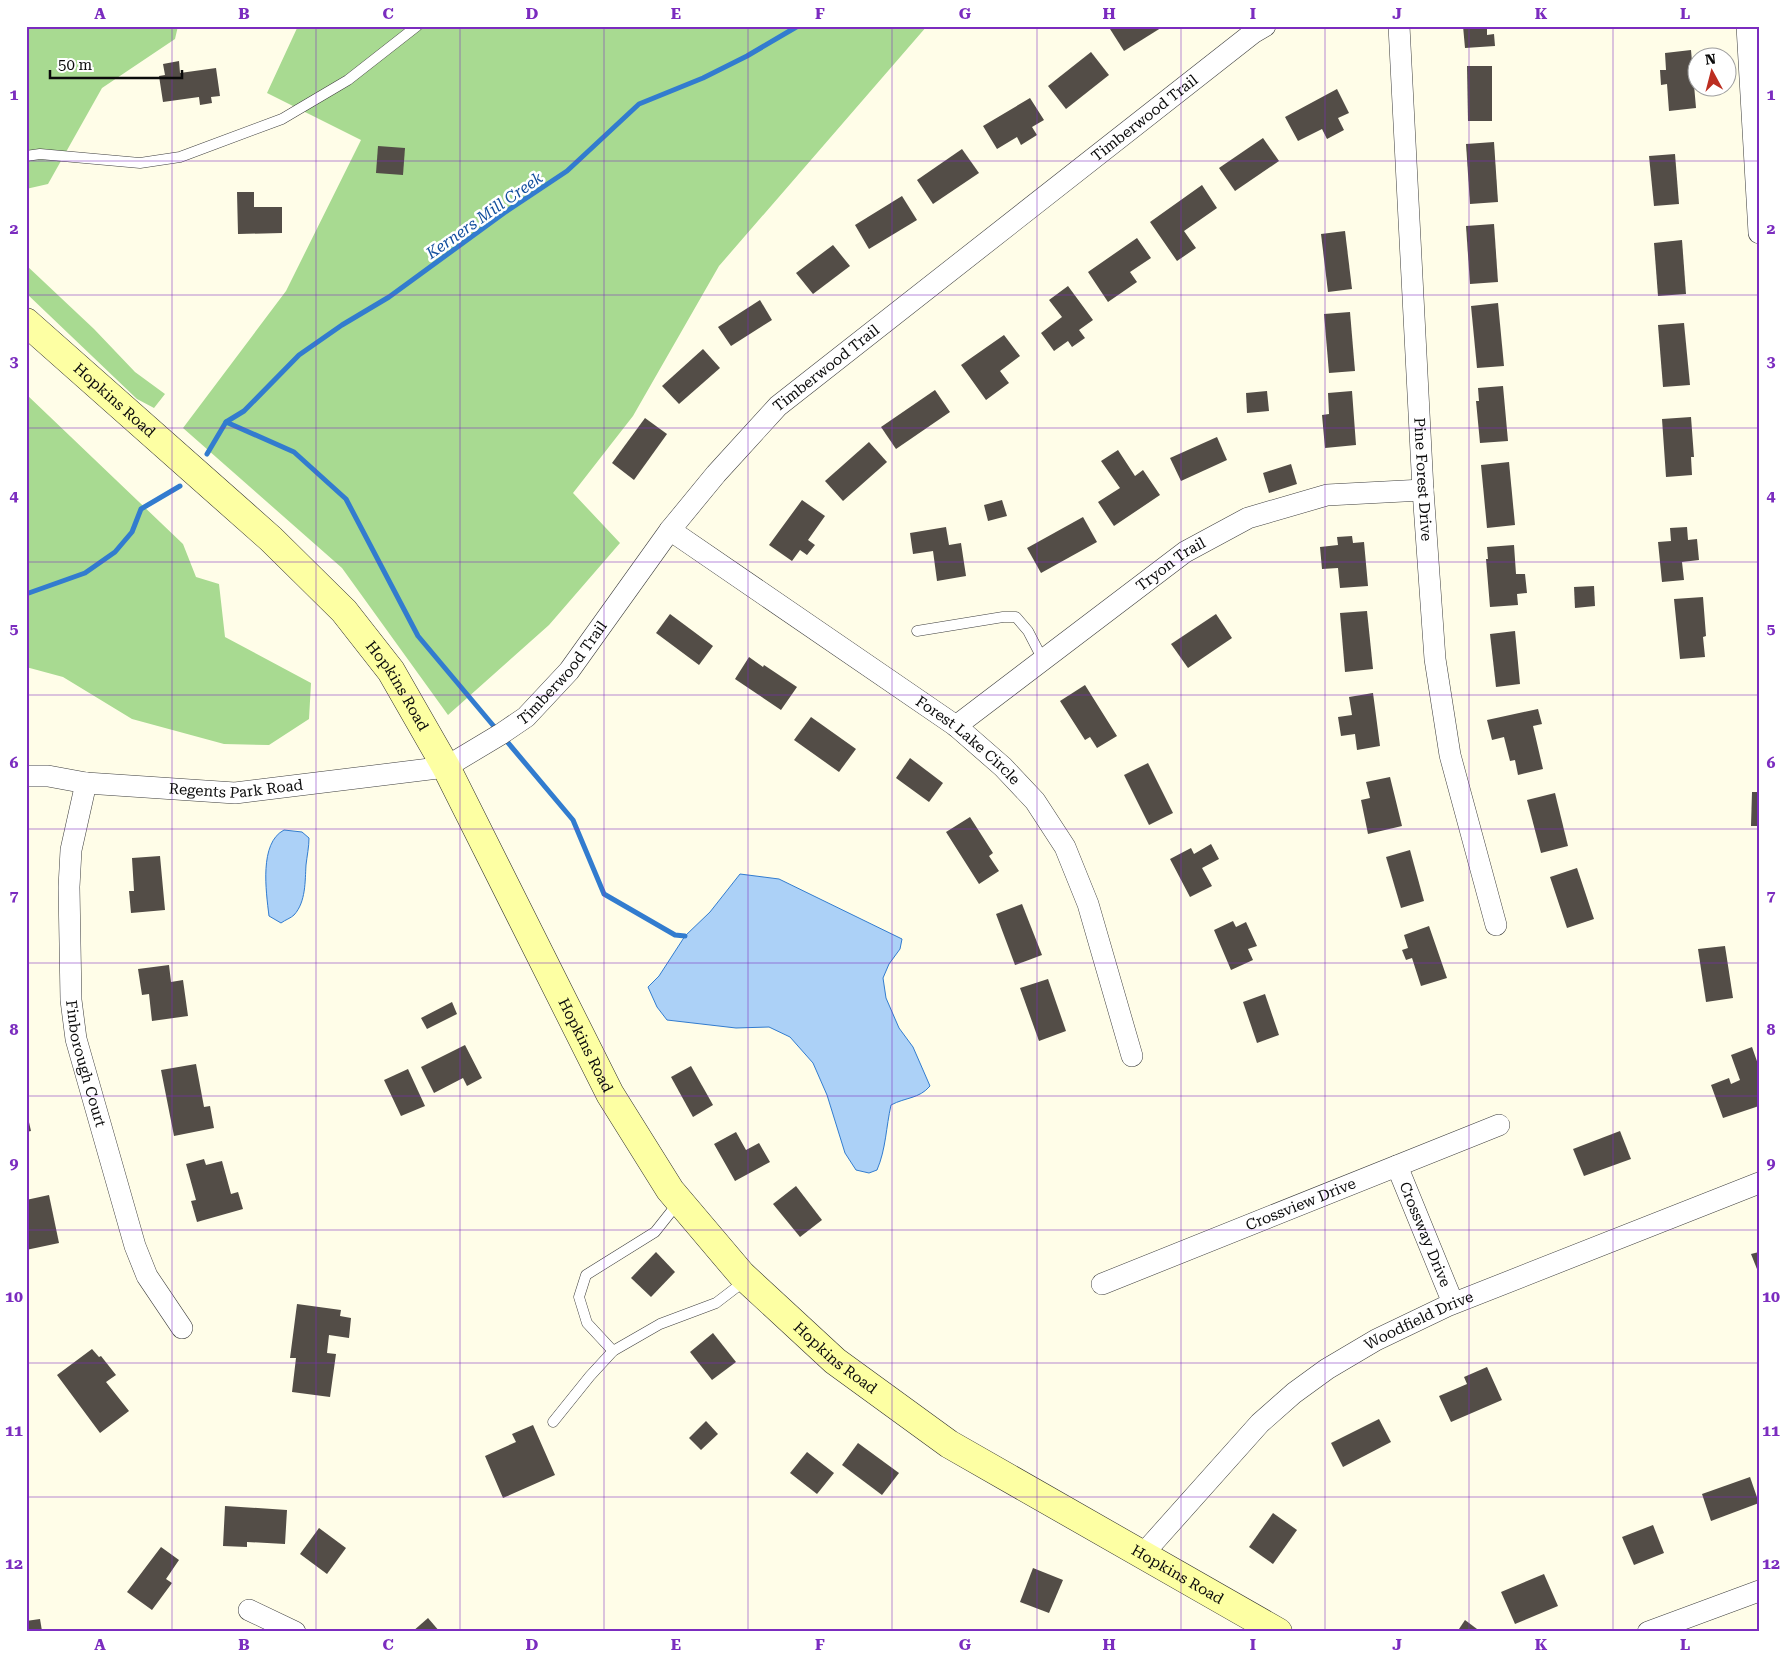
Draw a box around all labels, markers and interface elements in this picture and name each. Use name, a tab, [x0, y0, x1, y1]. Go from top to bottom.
text: A	[94, 4, 106, 23]
text: B	[238, 4, 250, 23]
text: C	[382, 4, 394, 23]
text: D	[526, 4, 539, 23]
text: E	[671, 4, 681, 23]
text: F	[815, 4, 825, 23]
text: G	[959, 4, 972, 23]
text: H	[1102, 4, 1116, 23]
text: I	[1250, 4, 1256, 23]
text: J	[1392, 4, 1402, 23]
text: K	[1535, 4, 1548, 23]
text: L	[1680, 4, 1690, 23]
scale bar	[50, 48, 182, 80]
north arrow	[1688, 48, 1738, 98]
text: N	[1704, 50, 1717, 68]
text: 50 m	[58, 56, 93, 74]
street label: Timberwood Trail	[1088, 71, 1202, 165]
text: 1	[10, 85, 19, 104]
text: 1	[1767, 85, 1776, 104]
water label: Kerners Mill Creek	[422, 168, 547, 263]
text: 2	[10, 219, 19, 238]
text: 2	[1767, 219, 1776, 238]
street label: Timberwood Trail	[769, 321, 883, 416]
text: 3	[10, 352, 19, 371]
text: 3	[1767, 352, 1776, 371]
street label: Hopkins Road	[70, 359, 159, 441]
street label: Pine Forest Drive	[1410, 417, 1436, 542]
text: 4	[10, 486, 19, 505]
text: 4	[1767, 486, 1776, 505]
street label: Tryon Trail	[1132, 533, 1209, 595]
street label: Timberwood Trail	[514, 617, 611, 729]
text: 5	[10, 619, 19, 638]
text: 5	[1767, 619, 1776, 638]
street label: Hopkins Road	[362, 637, 433, 734]
street label: Forest Lake Circle	[912, 692, 1024, 788]
text: 6	[10, 753, 19, 772]
text: 6	[1767, 753, 1776, 772]
street label: Regents Park Road	[168, 776, 304, 802]
text: 7	[10, 886, 19, 905]
text: 7	[1767, 886, 1776, 905]
street label: Hopkins Road	[554, 995, 617, 1096]
street label: Finborough Court	[62, 999, 110, 1129]
text: 8	[10, 1020, 19, 1039]
text: 8	[1767, 1020, 1776, 1039]
text: 9	[10, 1154, 19, 1173]
text: 9	[1767, 1154, 1776, 1173]
street label: Crossview Drive	[1243, 1174, 1358, 1235]
street label: Crossway Drive	[1395, 1179, 1455, 1290]
text: 10	[5, 1287, 23, 1306]
street label: Woodfield Drive	[1361, 1287, 1476, 1354]
text: 10	[1762, 1287, 1780, 1306]
street label: Hopkins Road	[790, 1318, 881, 1398]
text: 11	[5, 1421, 23, 1440]
text: 11	[1762, 1421, 1780, 1440]
street label: Hopkins Road	[1128, 1541, 1227, 1608]
text: 12	[5, 1554, 23, 1573]
text: 12	[1762, 1554, 1780, 1573]
text: A	[94, 1635, 106, 1654]
text: B	[238, 1635, 250, 1654]
text: C	[382, 1635, 394, 1654]
text: D	[526, 1635, 539, 1654]
text: E	[671, 1635, 681, 1654]
text: F	[815, 1635, 825, 1654]
text: G	[959, 1635, 972, 1654]
text: H	[1102, 1635, 1116, 1654]
text: I	[1250, 1635, 1256, 1654]
text: J	[1392, 1635, 1402, 1654]
text: K	[1535, 1635, 1548, 1654]
text: L	[1680, 1635, 1690, 1654]

